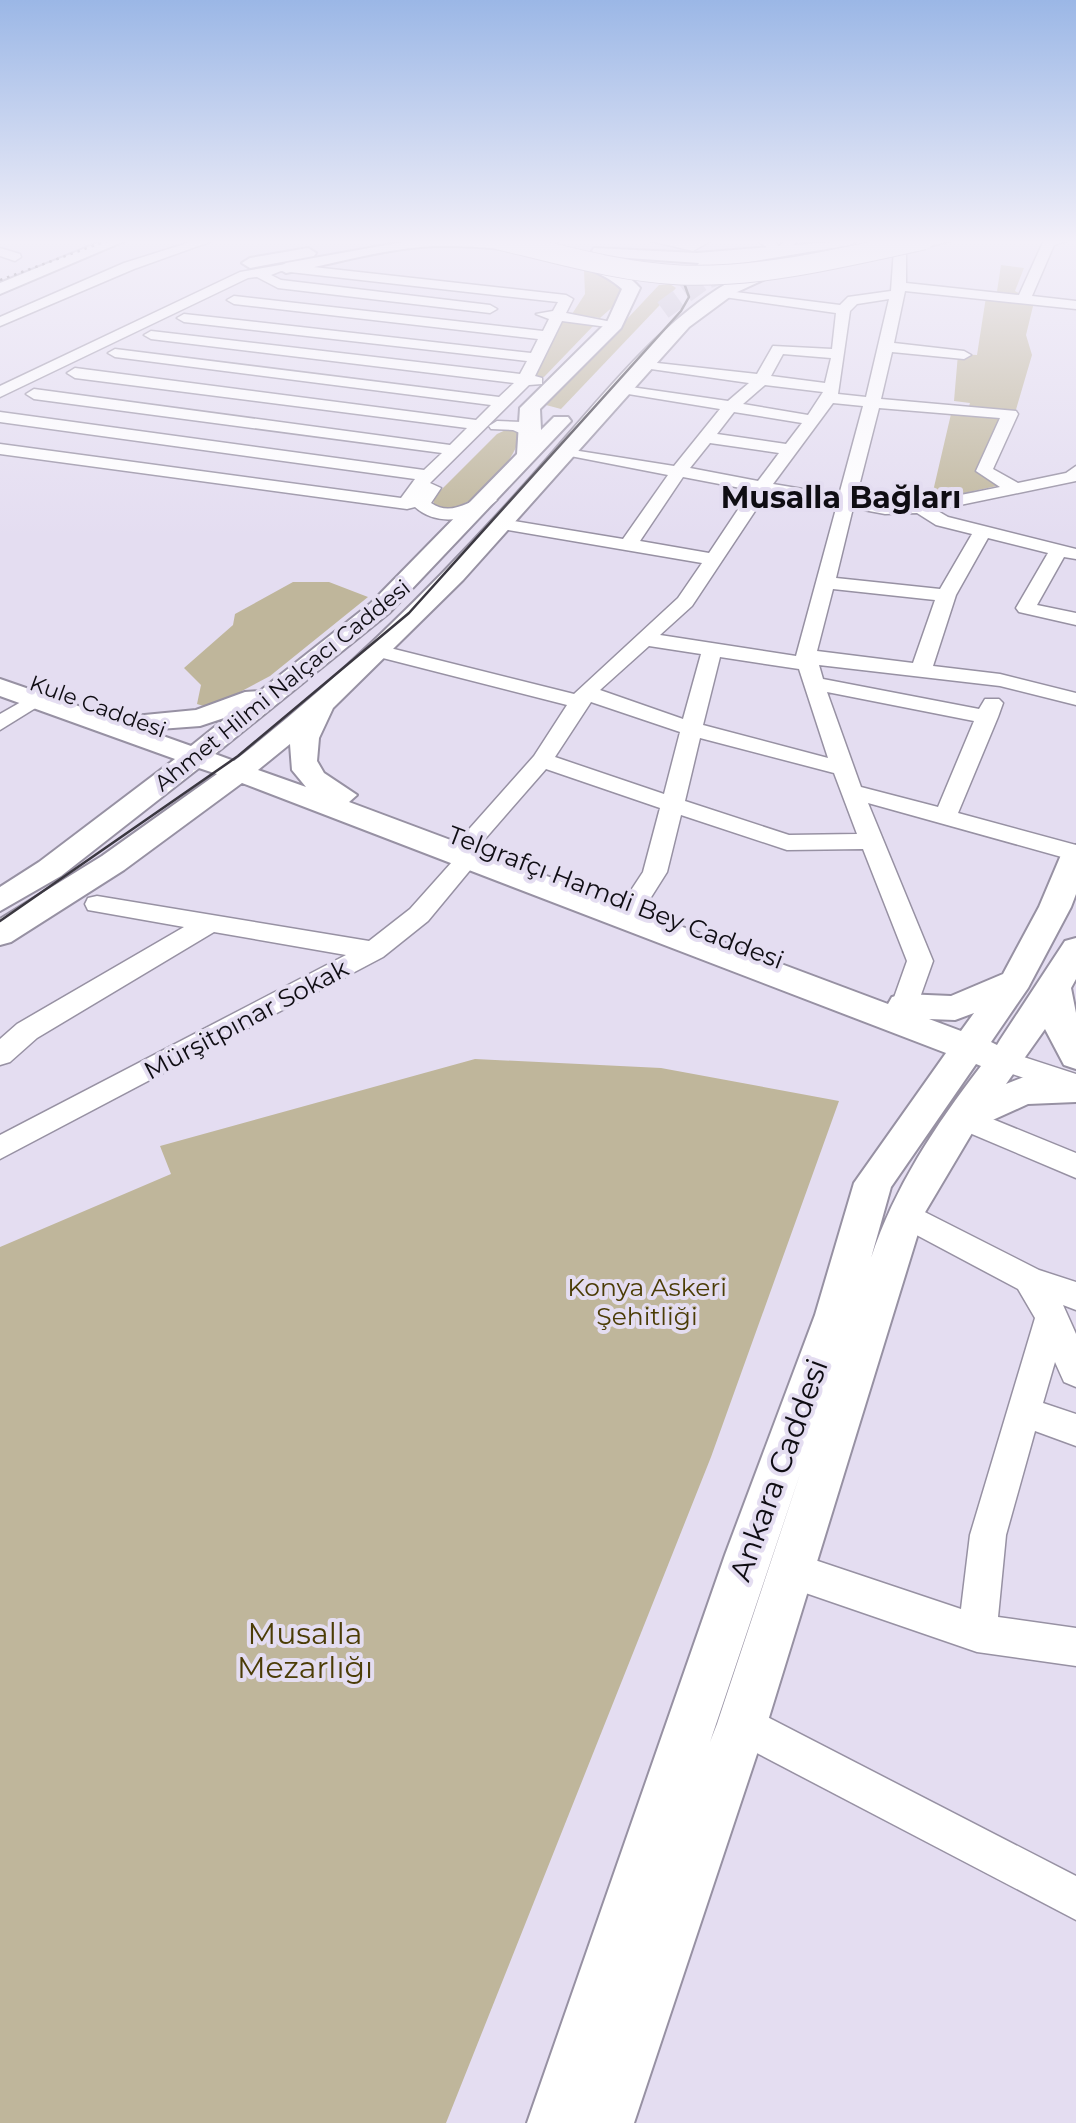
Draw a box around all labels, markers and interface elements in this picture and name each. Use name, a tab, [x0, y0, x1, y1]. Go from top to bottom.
district label: Musalla Bağları	[721, 479, 961, 516]
street label: Ahmet Hilmi Nalçacı Caddesi	[149, 574, 416, 797]
street label: Kule Caddesi	[26, 669, 170, 744]
street label: Telgrafçı Hamdi Bey Caddesi	[444, 819, 788, 975]
street label: Mürşitpınar Sokak	[139, 952, 353, 1085]
park label: Konya Askeri Şehitliği	[567, 1272, 727, 1331]
street label: Ankara Caddesi	[721, 1354, 836, 1586]
park label: Musalla Mezarlığı	[237, 1615, 373, 1686]

